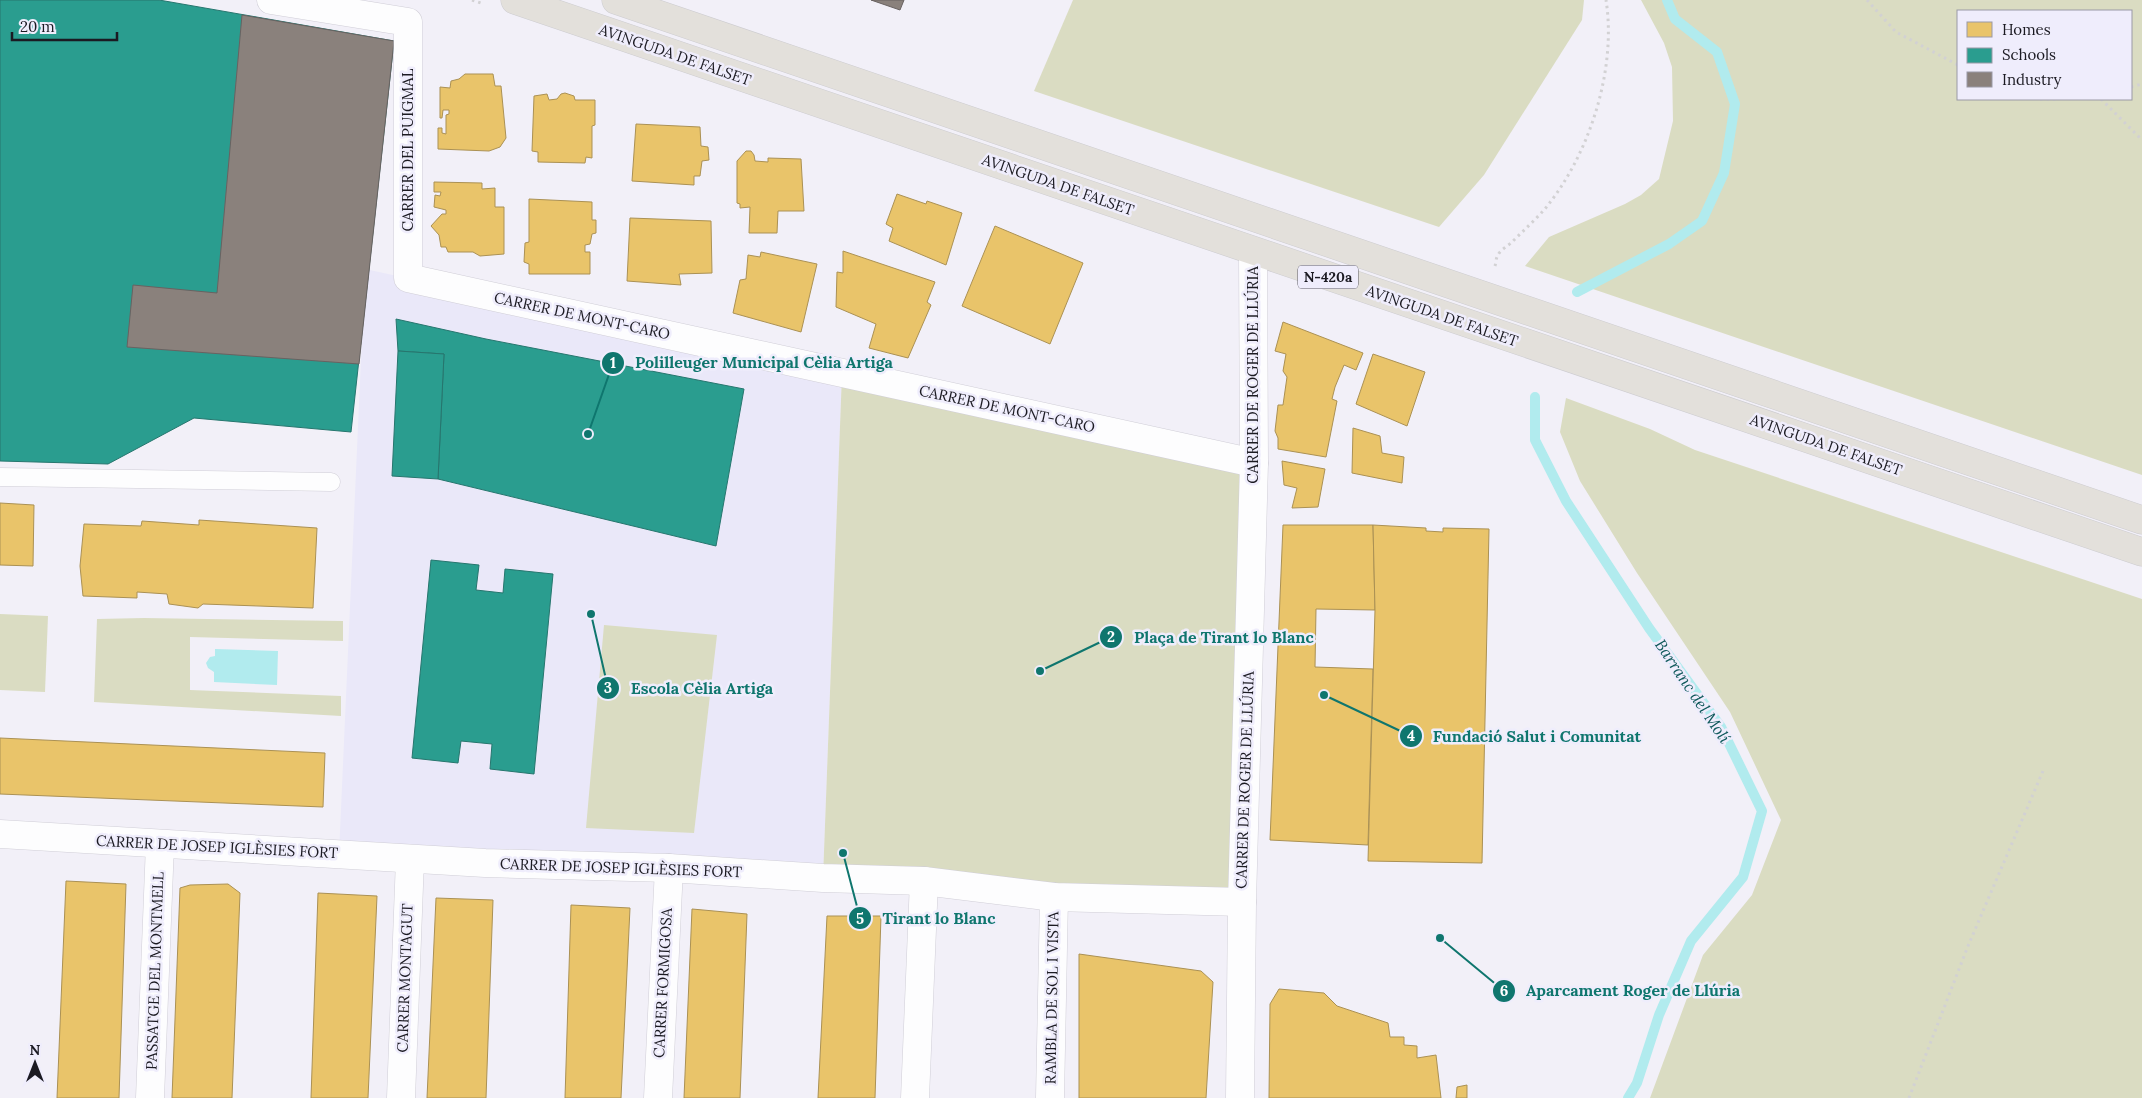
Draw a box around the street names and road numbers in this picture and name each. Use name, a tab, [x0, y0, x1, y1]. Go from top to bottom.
street label: AVINGUDA DE FALSET	[596, 19, 754, 90]
street label: CARRER DEL PUIGMAL	[398, 68, 417, 231]
street label: AVINGUDA DE FALSET	[979, 149, 1137, 220]
street label: CARRER DE ROGER DE LLÚRIA	[1243, 266, 1262, 484]
road number: N-420a	[1298, 266, 1358, 288]
street label: AVINGUDA DE FALSET	[1363, 280, 1521, 351]
street label: CARRER DE MONT-CARO	[492, 288, 672, 343]
street label: CARRER DE MONT-CARO	[917, 381, 1097, 436]
street label: AVINGUDA DE FALSET	[1747, 409, 1905, 480]
street label: CARRER DE ROGER DE LLÚRIA	[1231, 670, 1258, 889]
street label: CARRER DE JOSEP IGLÈSIES FORT	[96, 831, 339, 862]
street label: CARRER DE JOSEP IGLÈSIES FORT	[500, 854, 743, 881]
street label: PASSATGE DEL MONTMELL	[142, 871, 167, 1070]
street label: CARRER MONTAGUT	[392, 903, 417, 1053]
street label: CARRER FORMIGOSA	[649, 907, 676, 1059]
street label: RAMBLA DE SOL I VISTA	[1040, 911, 1063, 1085]

